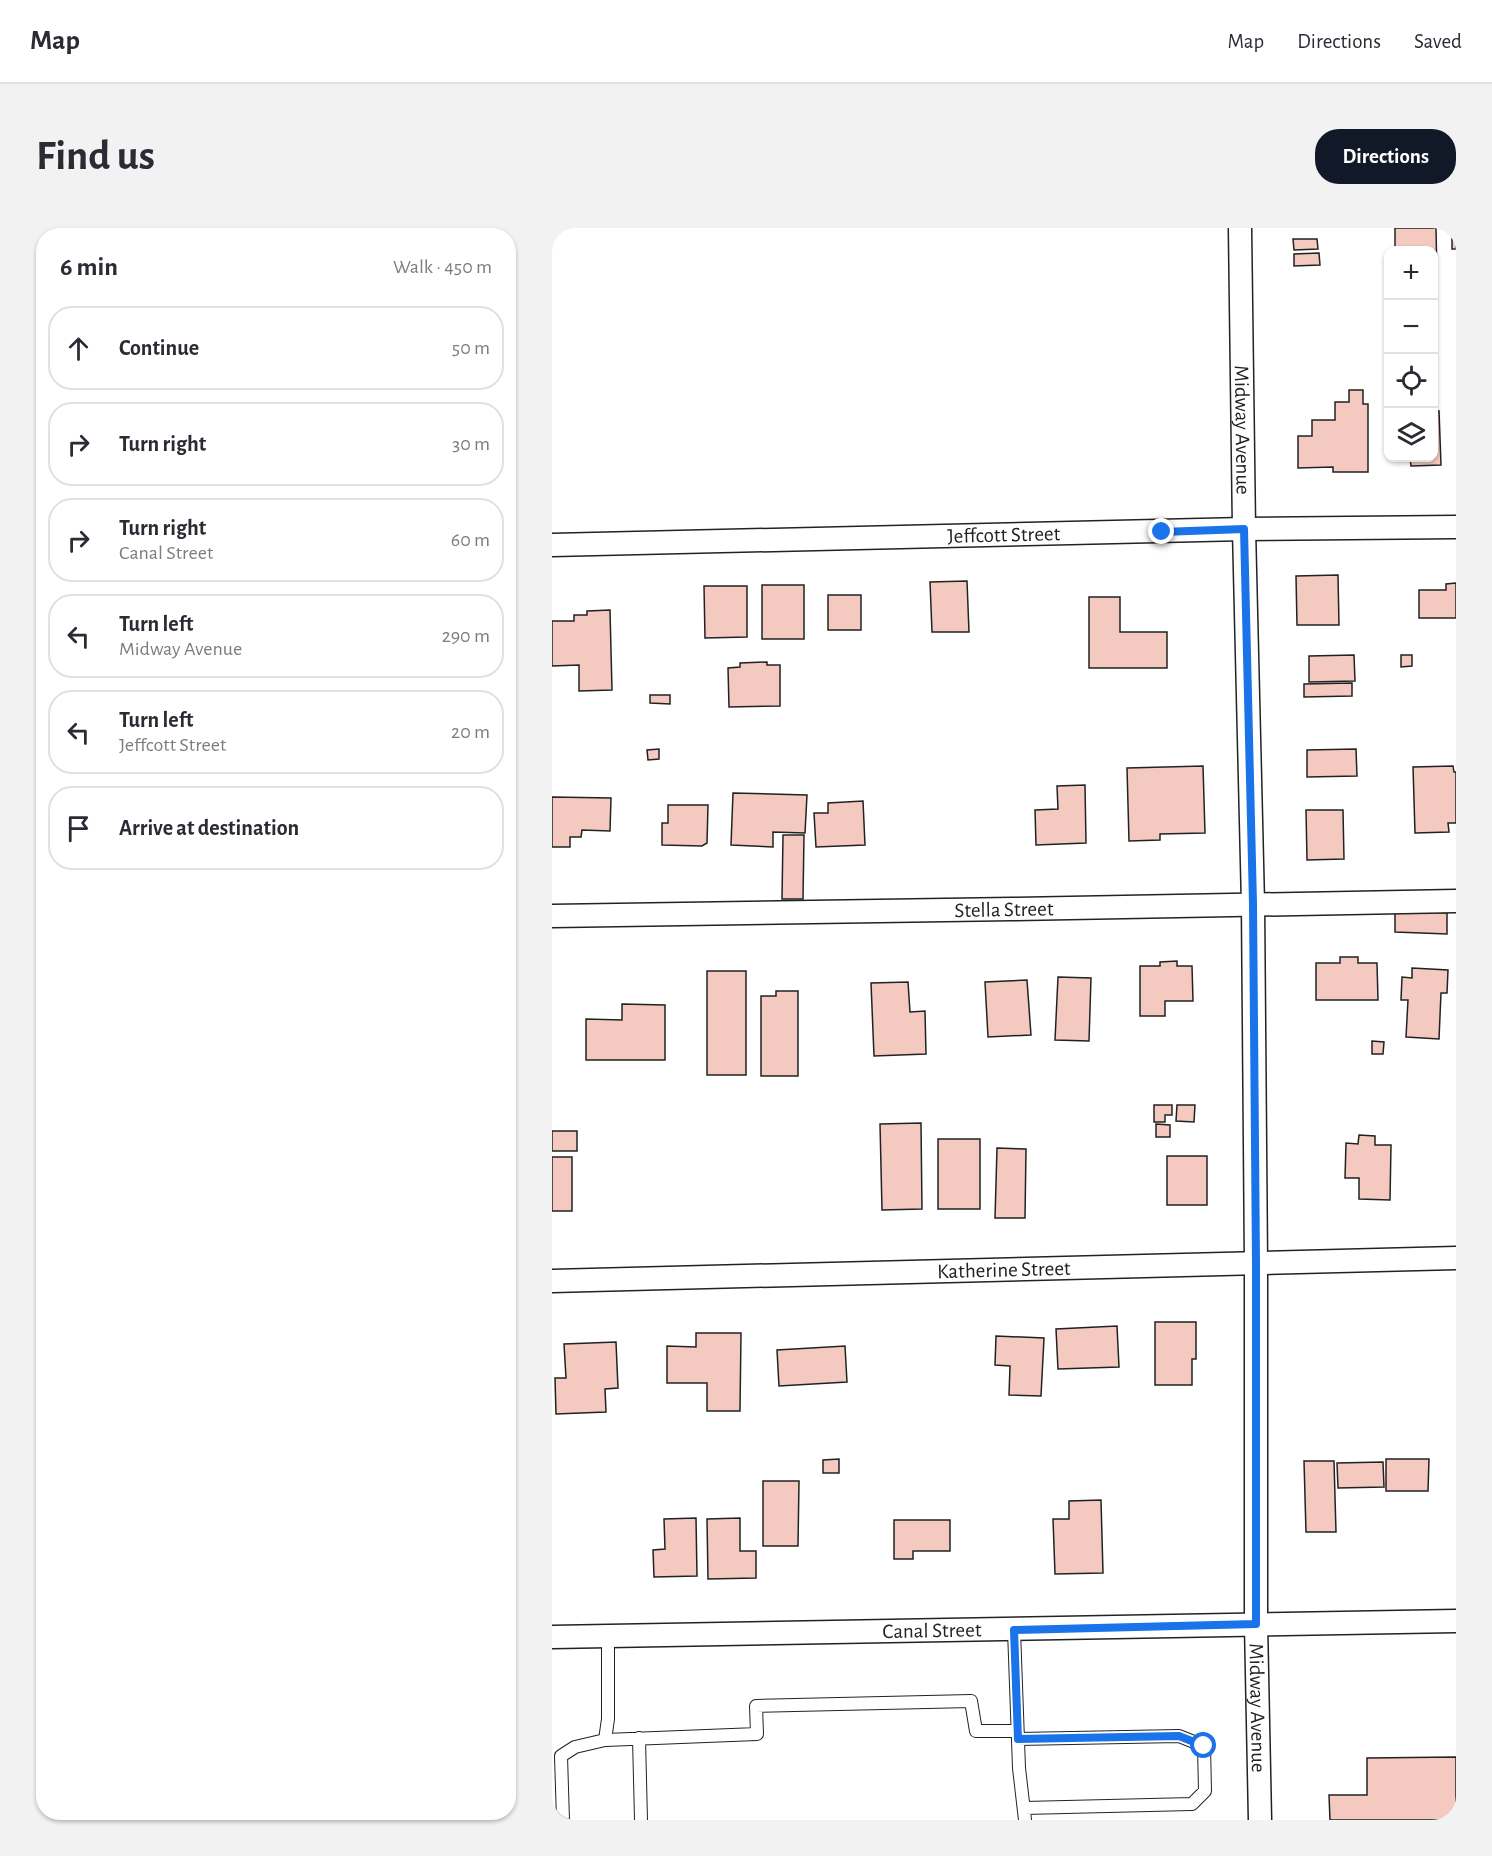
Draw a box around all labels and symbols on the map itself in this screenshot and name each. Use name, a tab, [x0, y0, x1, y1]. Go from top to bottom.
street label: Midway Avenue	[1231, 365, 1254, 495]
route end	[1148, 518, 1174, 544]
street label: Jeffcott Street	[947, 523, 1061, 547]
street label: Stella Street	[954, 898, 1054, 921]
street label: Katherine Street	[937, 1258, 1071, 1282]
street label: Canal Street	[882, 1619, 982, 1642]
street label: Midway Avenue	[1245, 1643, 1269, 1773]
route start	[1190, 1732, 1216, 1758]

